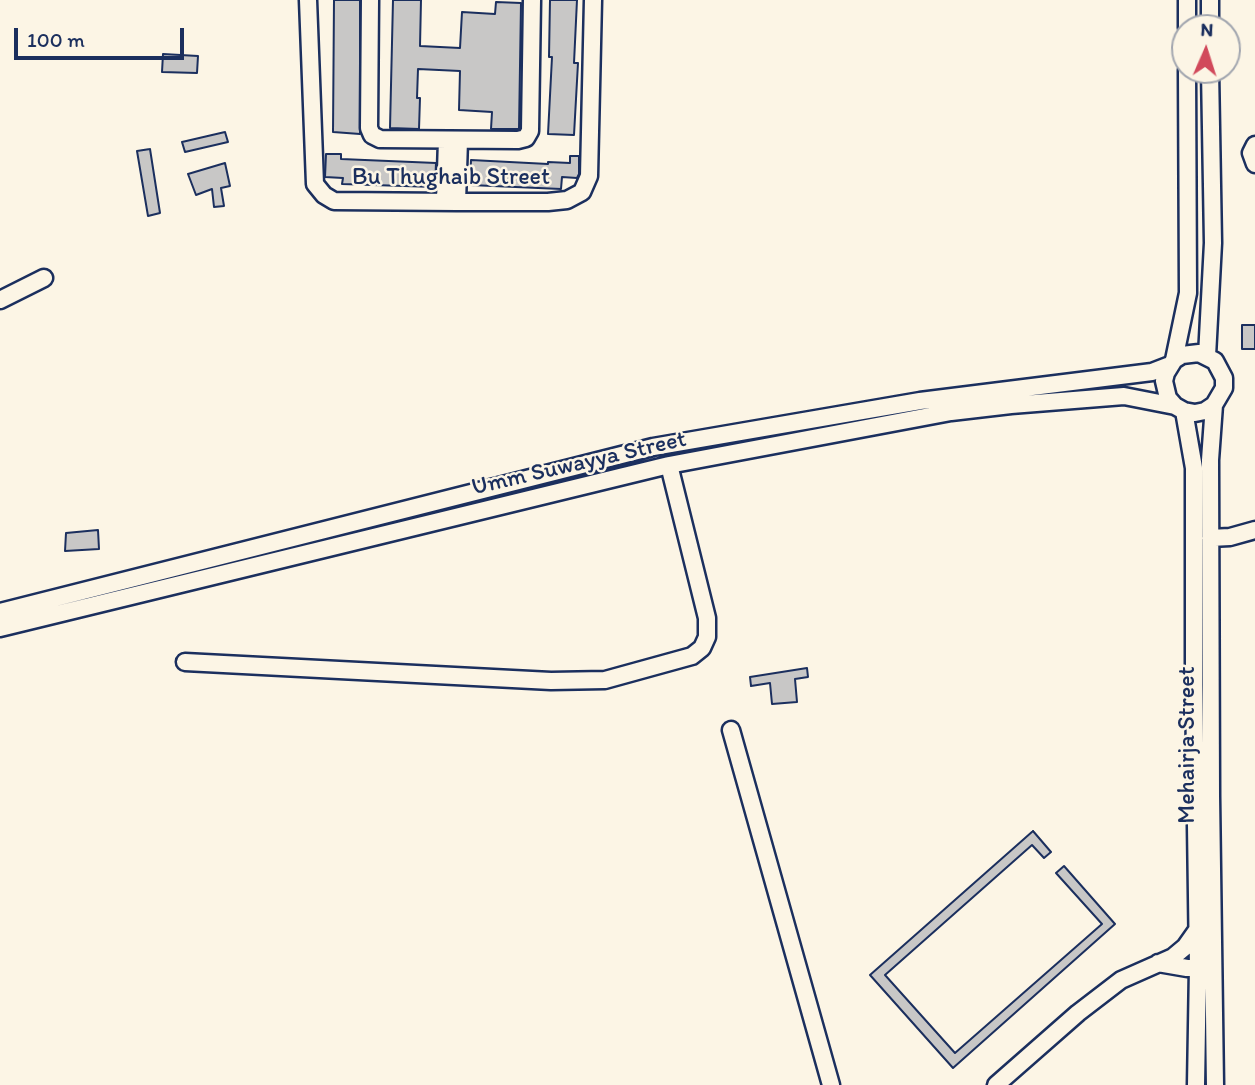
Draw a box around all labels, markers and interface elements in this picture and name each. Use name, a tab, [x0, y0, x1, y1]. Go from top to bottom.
scale bar	[18, 14, 187, 58]
north arrow	[1171, 14, 1241, 84]
text: N	[1200, 18, 1214, 41]
text: 100 m	[27, 27, 85, 52]
street label: Bu Thughaib Street	[352, 164, 550, 192]
street label: Umm Suwayya Street	[469, 425, 689, 503]
street label: Mehairja Street	[1174, 666, 1202, 824]

